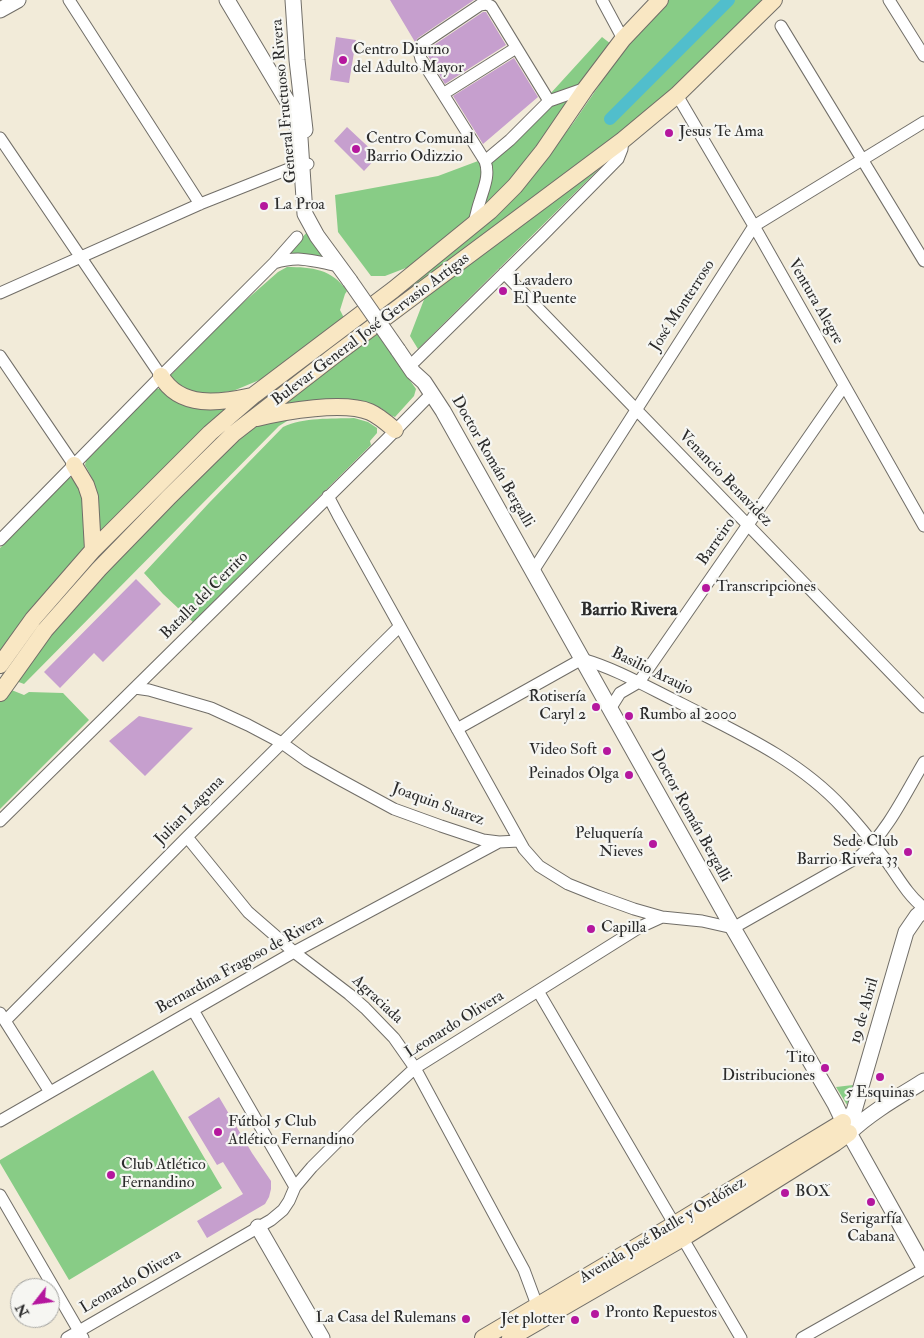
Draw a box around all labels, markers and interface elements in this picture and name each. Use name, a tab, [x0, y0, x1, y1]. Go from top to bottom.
street label: General Fructuoso Rivera	[268, 18, 302, 184]
place label: Centro Diurno del Adulto Mayor	[353, 41, 464, 79]
marker: Centro Diurno del Adulto Mayor	[337, 54, 349, 66]
place label: Jesus Te Ama	[679, 123, 764, 143]
marker: Jesus Te Ama	[663, 127, 675, 139]
place label: Centro Comunal Barrio Odizzio	[366, 130, 474, 168]
marker: Centro Comunal Barrio Odizzio	[350, 143, 362, 155]
place label: La Proa	[274, 196, 325, 216]
marker: La Proa	[258, 200, 270, 212]
street label: Bulevar General José Gervasio Artigas	[268, 249, 474, 411]
street label: Ventura Alegre	[783, 256, 847, 348]
street label: José Monterroso	[646, 257, 720, 355]
place label: Lavadero El Puente	[513, 272, 576, 310]
marker: Lavadero El Puente	[497, 285, 509, 297]
street label: Doctor Román Bergalli	[446, 393, 538, 531]
street label: Venancio Benavidez	[674, 427, 776, 531]
street label: Barreiro	[694, 515, 740, 569]
street label: Batalla del Cerrito	[157, 548, 253, 644]
place label: Transcripciones	[716, 578, 816, 598]
marker: Transcripciones	[700, 582, 712, 594]
district label: Barrio Rivera	[581, 600, 677, 622]
street label: Basilio Araujo	[608, 644, 696, 700]
place label: Rotisería Caryl 2	[529, 688, 586, 726]
marker: Rotisería Caryl 2	[590, 701, 602, 713]
place label: Rumbo al 2000	[639, 706, 737, 726]
marker: Rumbo al 2000	[623, 710, 635, 722]
place label: Video Soft	[529, 741, 597, 761]
marker: Video Soft	[601, 745, 613, 757]
street label: Doctor Román Bergalli	[646, 746, 734, 886]
place label: Peinados Olga	[528, 765, 619, 785]
marker: Peinados Olga	[623, 769, 635, 781]
street label: Julian Laguna	[151, 772, 229, 850]
street label: Joaquin Suarez	[389, 779, 487, 831]
place label: Peluquería Nieves	[575, 825, 643, 863]
place label: Sede Club Barrio Rivera 33	[796, 833, 898, 871]
marker: Peluquería Nieves	[647, 838, 659, 850]
marker: Sede Club Barrio Rivera 33	[902, 846, 914, 858]
street label: Bernardina Fragoso de Rivera	[153, 911, 327, 1019]
place label: Capilla	[601, 919, 646, 939]
marker: Capilla	[585, 923, 597, 935]
street label: Agraciada	[348, 972, 406, 1028]
street label: 19 de Abril	[846, 976, 884, 1046]
street label: Leonardo Olivera	[402, 987, 508, 1063]
place label: Tito Distribuciones	[722, 1049, 815, 1087]
marker: Tito Distribuciones	[819, 1062, 831, 1074]
marker: 5 Esquinas	[874, 1071, 886, 1083]
place label: 5 Esquinas	[846, 1084, 914, 1104]
place label: Fútbol 5 Club Atlético Fernandino	[228, 1113, 354, 1151]
marker: Fútbol 5 Club Atlético Fernandino	[212, 1126, 224, 1138]
place label: Club Atlético Fernandino	[121, 1156, 206, 1194]
marker: Club Atlético Fernandino	[105, 1169, 117, 1181]
street label: Avenida José Batlle y Ordóñez	[576, 1174, 750, 1288]
place label: BOX	[795, 1183, 830, 1203]
marker: BOX	[779, 1187, 791, 1199]
marker: Serigarfía Cabana	[865, 1196, 877, 1208]
place label: Serigarfía Cabana	[840, 1210, 902, 1248]
street label: Leonardo Olivera	[77, 1245, 185, 1319]
north arrow	[10, 1278, 60, 1328]
text: N	[12, 1301, 33, 1320]
place label: Pronto Repuestos	[605, 1304, 717, 1324]
marker: Pronto Repuestos	[589, 1308, 601, 1320]
place label: La Casa del Rulemans	[316, 1309, 456, 1329]
place label: Jet plotter	[501, 1310, 565, 1330]
marker: La Casa del Rulemans	[460, 1313, 472, 1325]
marker: Jet plotter	[569, 1314, 581, 1326]

